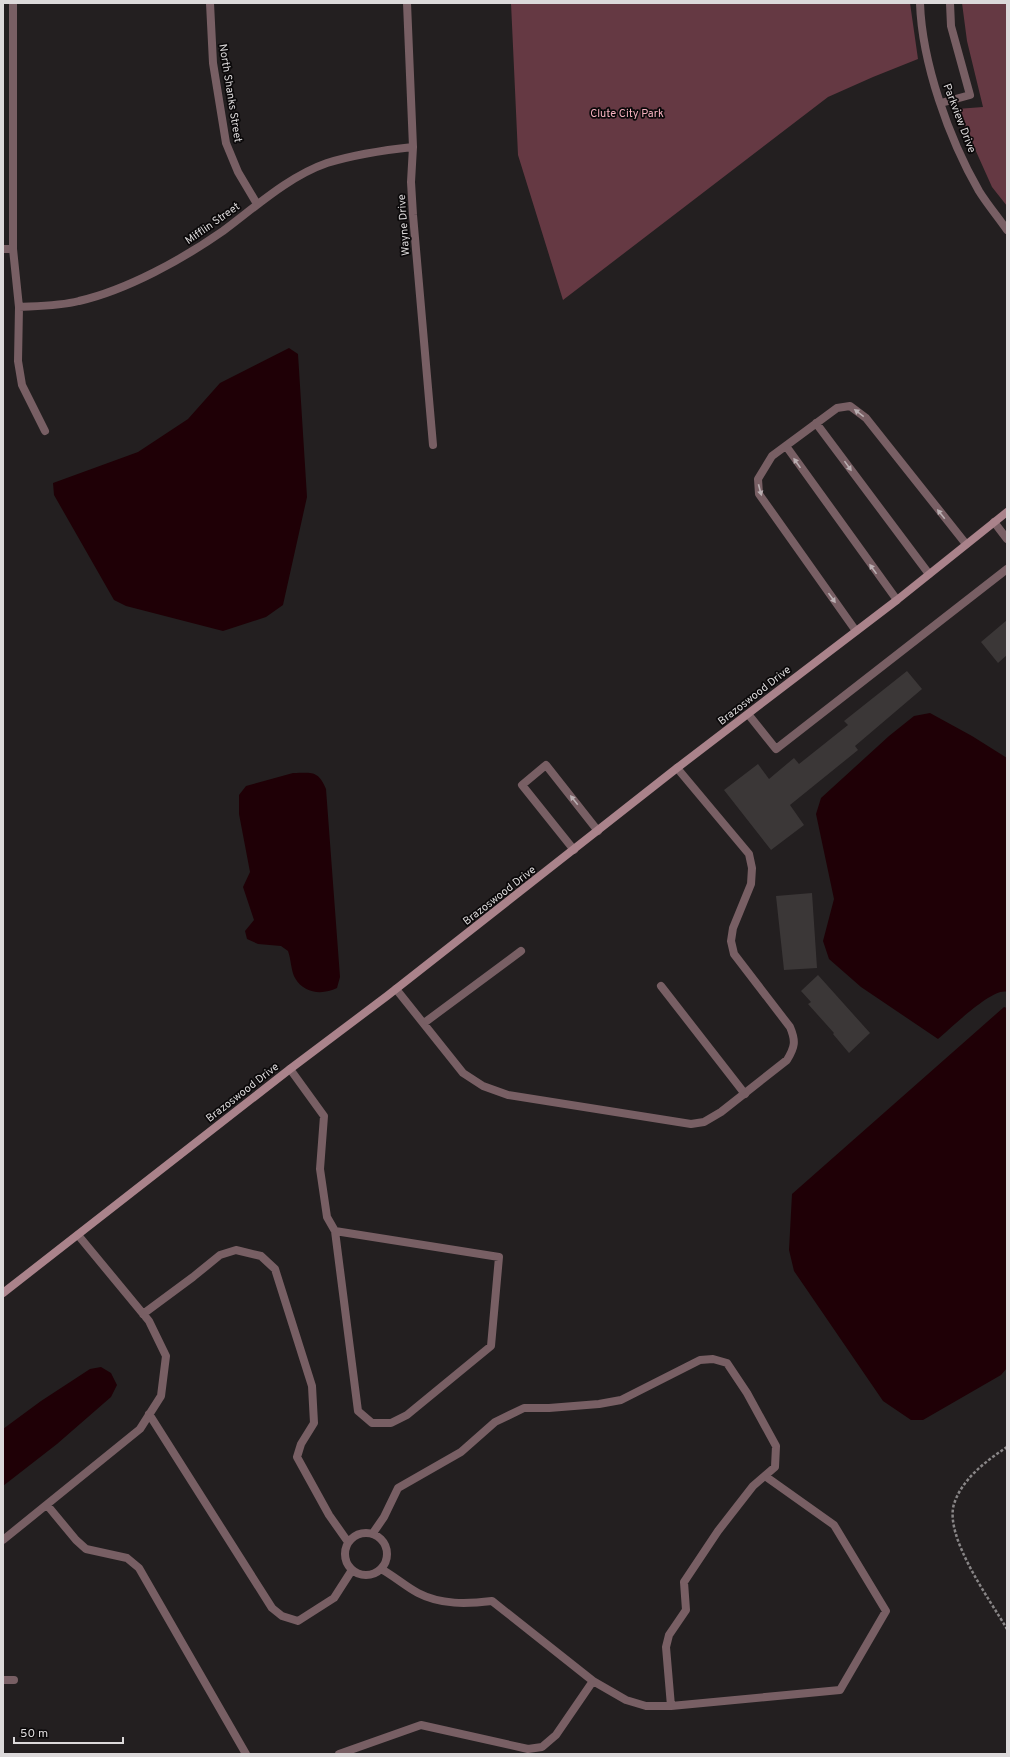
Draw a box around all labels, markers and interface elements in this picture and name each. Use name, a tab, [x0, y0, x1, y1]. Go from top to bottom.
street label: North Shanks Street	[215, 43, 245, 143]
street label: Parkview Drive	[939, 82, 979, 155]
park label: Clute City Park	[590, 107, 664, 121]
street label: Wayne Drive	[395, 194, 413, 256]
street label: Mifflin Street	[182, 200, 243, 248]
one-way arrow	[854, 409, 864, 417]
one-way arrow	[793, 458, 801, 468]
one-way arrow	[843, 460, 852, 471]
one-way arrow	[757, 485, 763, 497]
one-way arrow	[937, 508, 945, 519]
one-way arrow	[869, 563, 877, 574]
one-way arrow	[828, 592, 836, 603]
street label: Brazoswood Drive	[715, 663, 794, 729]
one-way arrow	[570, 795, 578, 806]
street label: Brazoswood Drive	[460, 863, 539, 929]
street label: Brazoswood Drive	[203, 1060, 282, 1126]
scale bar	[14, 1719, 123, 1745]
text: 50 m	[20, 1726, 48, 1742]

